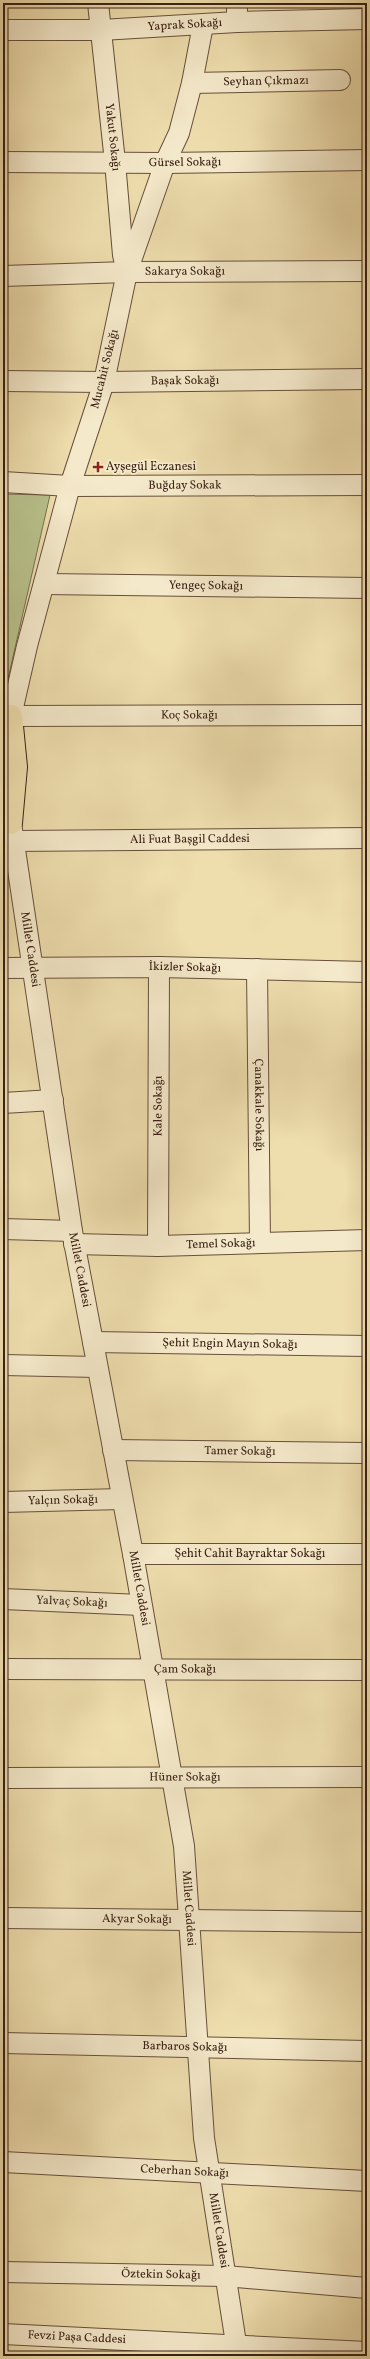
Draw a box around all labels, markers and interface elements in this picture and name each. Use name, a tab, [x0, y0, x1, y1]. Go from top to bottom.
street label: Yaprak Sokağı	[147, 15, 223, 35]
street label: Seyhan Çıkmazı	[223, 73, 309, 90]
street label: Yakut Sokağı	[101, 103, 124, 172]
street label: Gürsel Sokağı	[149, 154, 222, 171]
street label: Sakarya Sokağı	[145, 264, 225, 280]
street label: Mucahit Sokağı	[87, 327, 123, 411]
street label: Başak Sokağı	[151, 373, 220, 389]
place label: Ayşegül Eczanesi	[106, 459, 196, 475]
marker: Ayşegül Eczanesi	[93, 462, 103, 472]
street label: Buğday Sokak	[148, 477, 222, 494]
street label: Yengeç Sokağı	[169, 578, 244, 594]
street label: Koç Sokağı	[161, 707, 218, 724]
street label: Ali Fuat Başgil Caddesi	[130, 831, 250, 848]
street label: Millet Caddesi	[16, 911, 44, 989]
street label: İkizler Sokağı	[149, 959, 222, 977]
street label: Çanakkale Sokağı	[250, 1058, 267, 1152]
street label: Kale Sokağı	[150, 1075, 167, 1137]
street label: Millet Caddesi	[64, 1231, 94, 1309]
street label: Temel Sokağı	[186, 1235, 256, 1253]
street label: Şehit Engin Mayın Sokağı	[162, 1335, 298, 1353]
street label: Tamer Sokağı	[204, 1443, 276, 1460]
street label: Yalçın Sokağı	[28, 1492, 99, 1509]
street label: Şehit Cahit Bayraktar Sokağı	[175, 1546, 326, 1562]
street label: Millet Caddesi	[125, 1549, 153, 1628]
street label: Yalvaç Sokağı	[36, 1592, 108, 1612]
street label: Çam Sokağı	[154, 1661, 216, 1678]
street label: Hüner Sokağı	[149, 1769, 221, 1786]
street label: Millet Caddesi	[178, 1870, 199, 1947]
street label: Akyar Sokağı	[102, 1911, 173, 1928]
street label: Barbaros Sokağı	[142, 2038, 228, 2056]
street label: Ceberhan Sokağı	[140, 2161, 230, 2182]
street label: Millet Caddesi	[205, 2192, 232, 2270]
street label: Öztekin Sokağı	[121, 2265, 201, 2284]
street label: Fevzi Paşa Caddesi	[27, 2327, 127, 2348]

